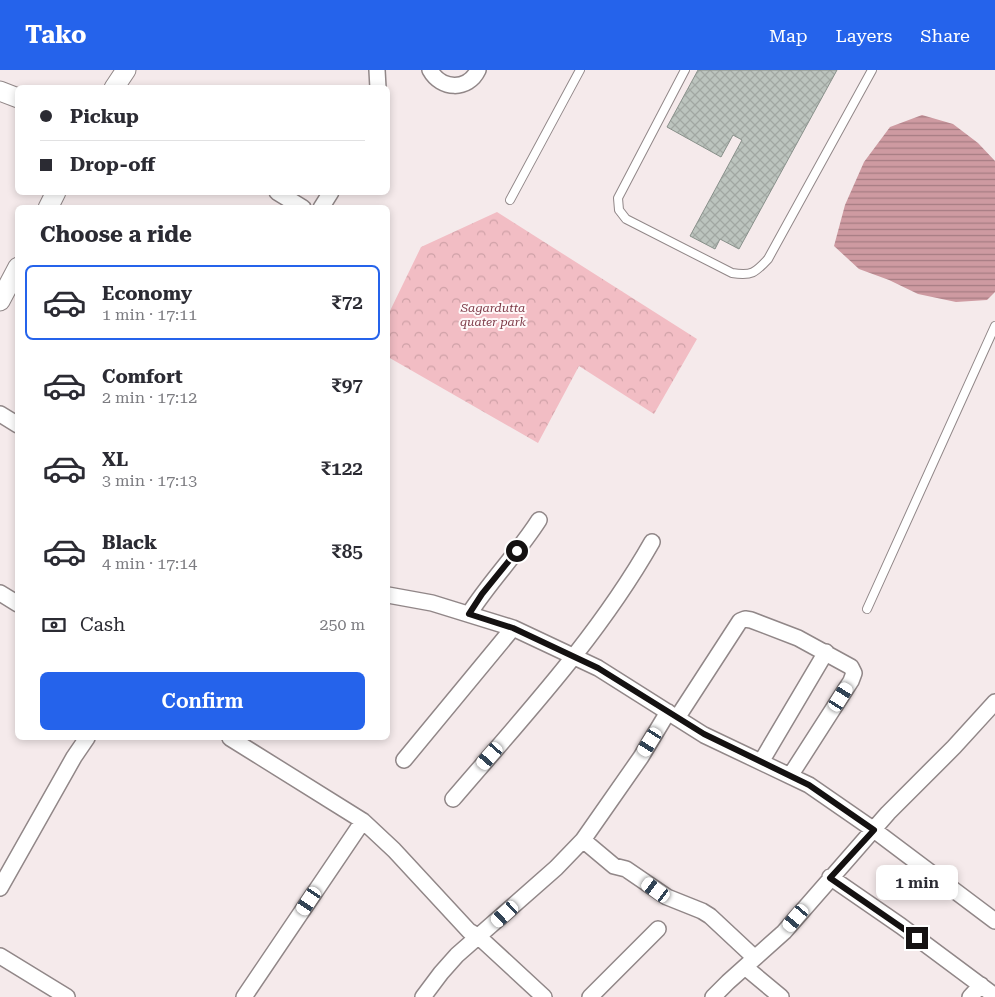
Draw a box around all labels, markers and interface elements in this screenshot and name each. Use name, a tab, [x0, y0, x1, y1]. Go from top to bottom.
text: Tako	[25, 21, 87, 49]
text: Map	[769, 25, 808, 46]
text: Layers	[836, 25, 892, 46]
text: Share	[920, 25, 970, 46]
text: Pickup	[70, 105, 139, 128]
text: Drop-off	[70, 153, 155, 176]
text: Choose a ride	[40, 222, 192, 247]
icon: car	[42, 280, 87, 325]
text: Economy	[102, 282, 192, 305]
text: ₹72	[331, 291, 363, 314]
park label: Sagardutta quater park	[460, 301, 527, 329]
text: 1 min · 17:11	[102, 305, 197, 324]
icon: car	[42, 363, 87, 408]
text: Comfort	[102, 365, 183, 388]
text: ₹97	[331, 374, 363, 397]
text: 2 min · 17:12	[102, 388, 197, 407]
icon: car	[42, 446, 87, 491]
text: XL	[102, 448, 128, 471]
text: ₹122	[320, 457, 363, 480]
text: 3 min · 17:13	[102, 471, 197, 490]
icon: car	[42, 529, 87, 574]
text: Black	[102, 531, 157, 554]
text: ₹85	[331, 540, 363, 563]
route start	[506, 540, 528, 562]
text: 4 min · 17:14	[102, 554, 197, 573]
icon: cash	[40, 611, 68, 639]
text: Cash	[80, 613, 125, 636]
text: 250 m	[319, 615, 365, 634]
button: Confirm	[40, 672, 365, 730]
car	[826, 680, 855, 714]
car	[635, 725, 664, 759]
car	[474, 740, 505, 772]
callout: 1 min	[876, 866, 958, 900]
text: 1 min	[895, 873, 939, 892]
car	[639, 875, 672, 905]
car	[294, 884, 323, 918]
car	[488, 898, 521, 930]
car	[780, 902, 811, 934]
route end	[906, 927, 928, 949]

